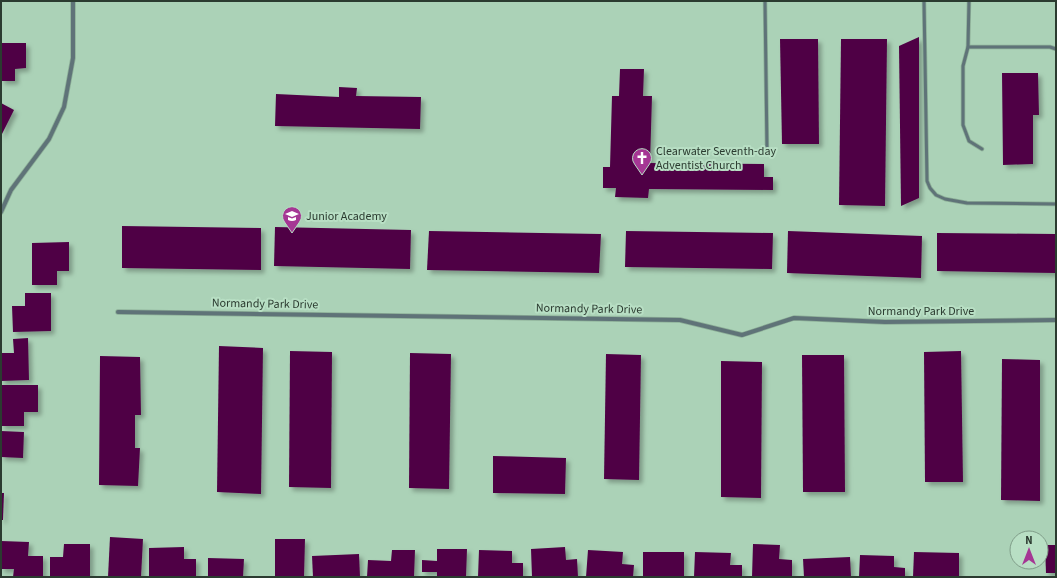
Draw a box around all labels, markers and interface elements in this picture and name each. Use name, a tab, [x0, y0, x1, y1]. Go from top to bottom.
place label: Clearwater Seventh-day Adventist Church	[656, 143, 776, 174]
church icon: Clearwater Seventh-day Adventist Church	[631, 147, 653, 175]
school or university icon: Junior Academy	[281, 205, 303, 233]
place label: Junior Academy	[306, 208, 387, 225]
street label: Normandy Park Drive	[212, 295, 318, 313]
street label: Normandy Park Drive	[536, 300, 642, 318]
street label: Normandy Park Drive	[868, 303, 974, 320]
north arrow	[1009, 530, 1049, 570]
text: N	[1025, 533, 1033, 548]

